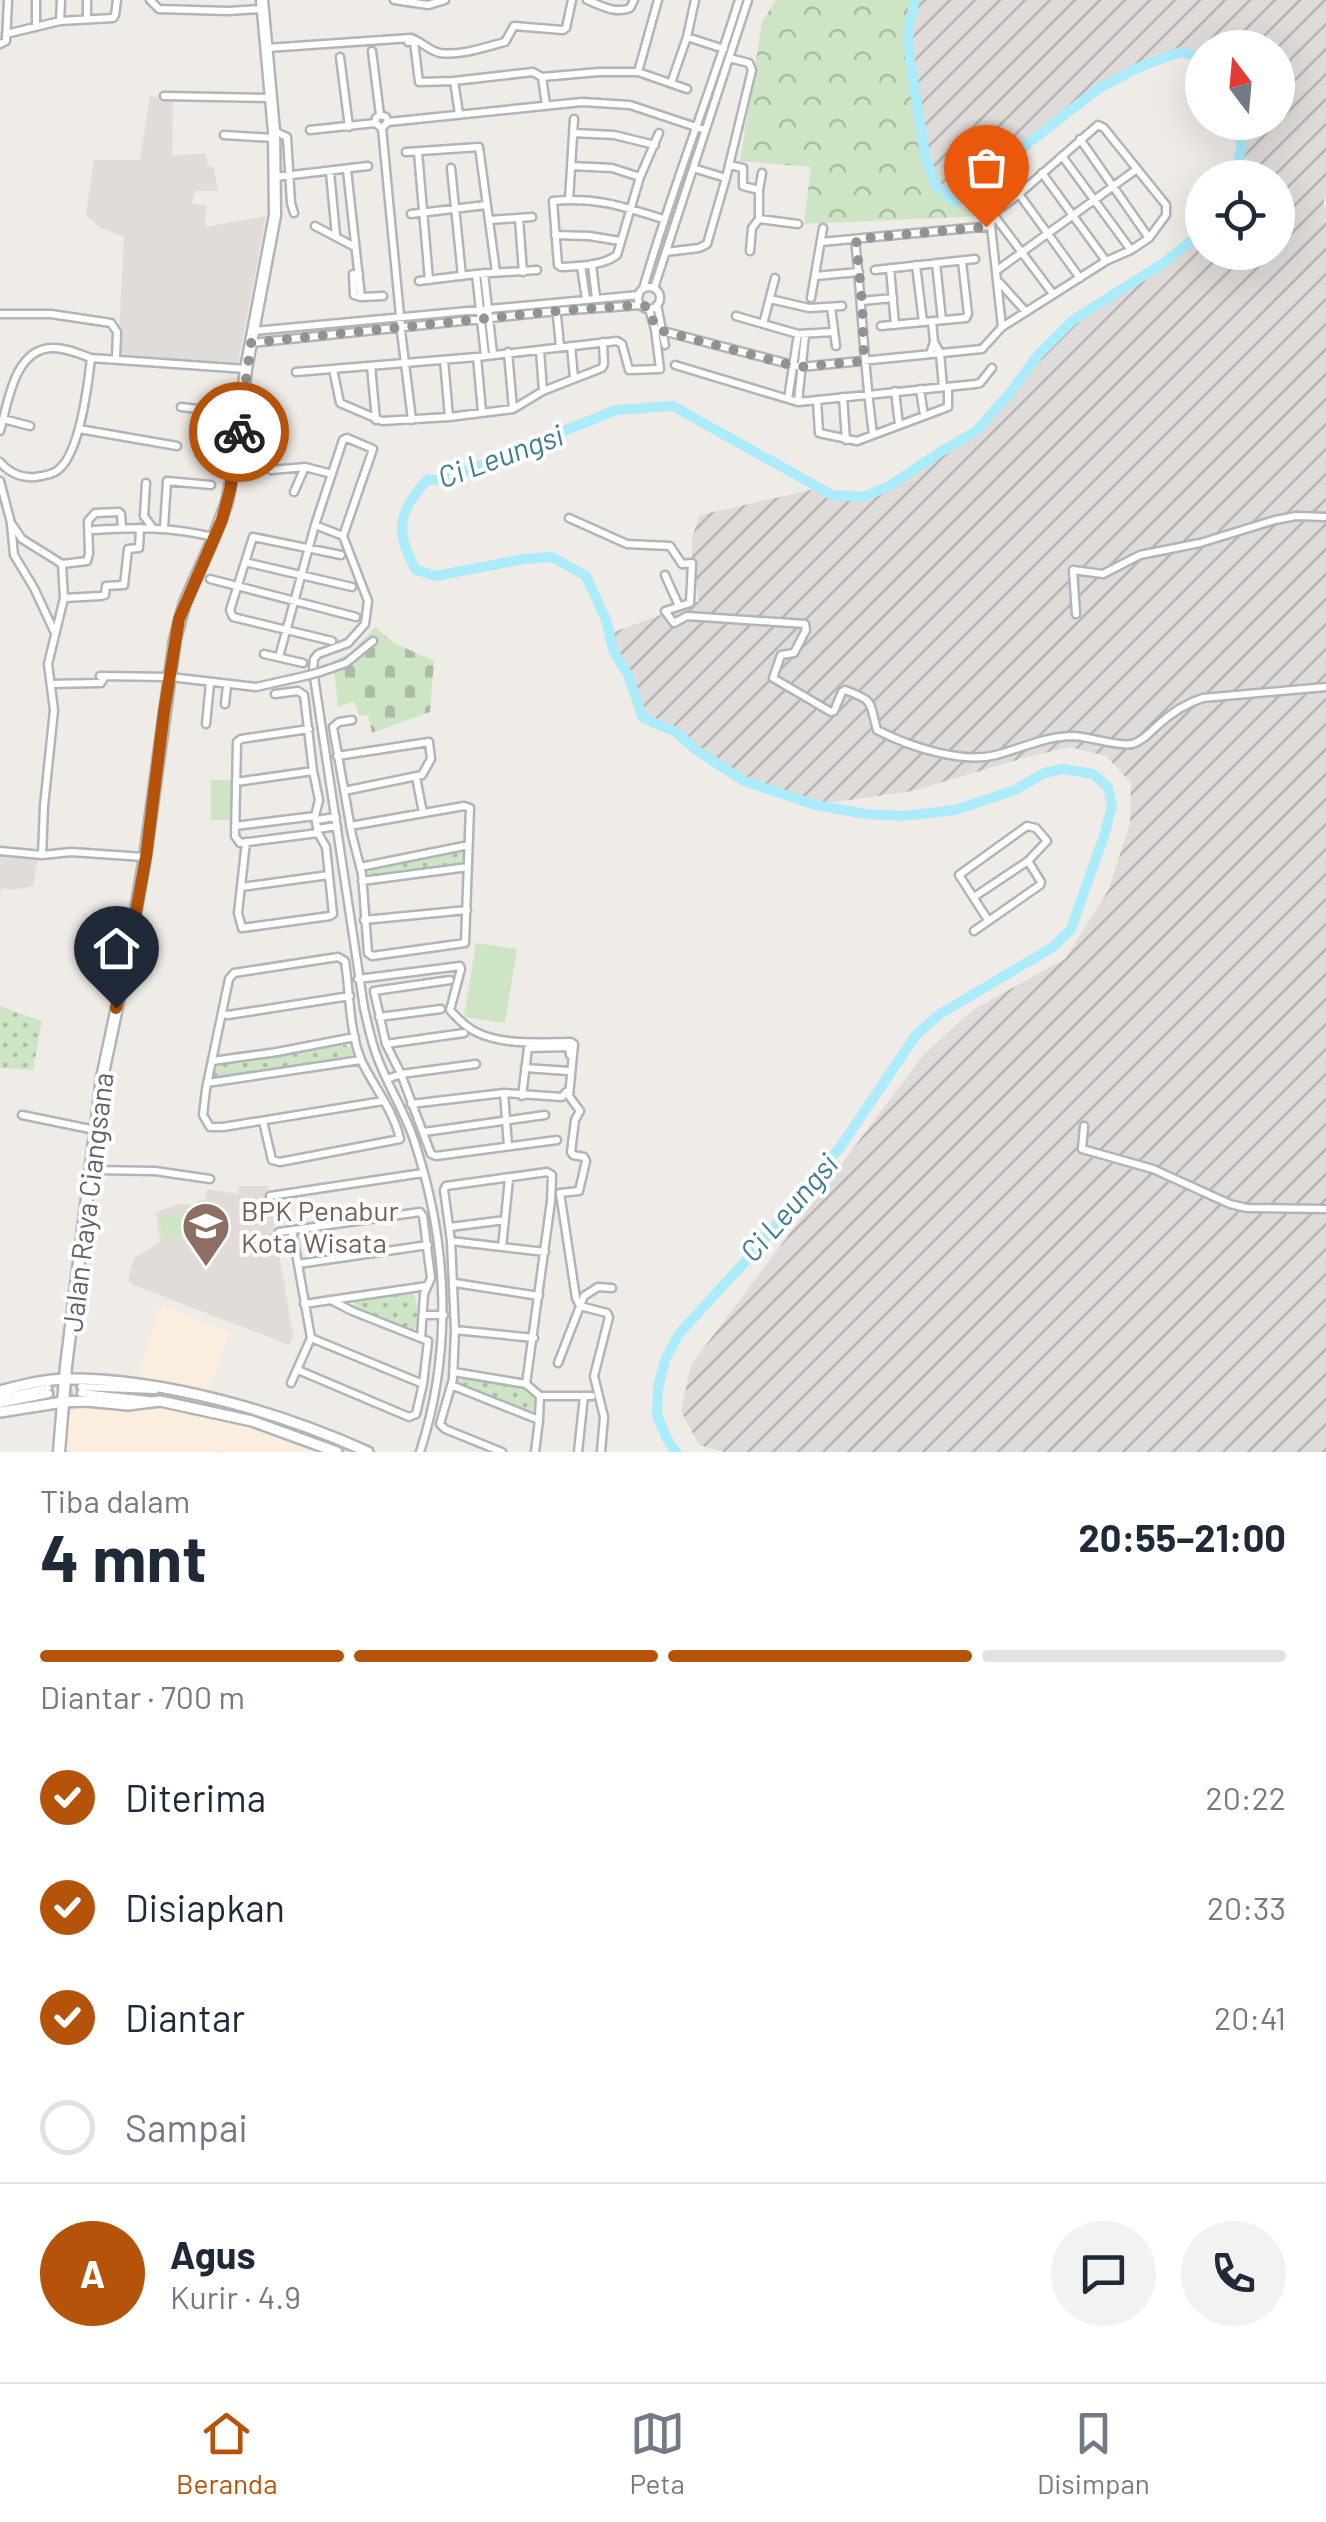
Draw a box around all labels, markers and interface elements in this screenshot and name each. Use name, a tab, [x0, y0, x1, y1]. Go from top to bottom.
north arrow	[1185, 30, 1295, 140]
map controls	[1185, 30, 1295, 270]
pin	[944, 125, 1029, 228]
icon: bag	[959, 140, 1014, 195]
button: locate	[1185, 160, 1295, 270]
courier	[189, 382, 289, 482]
icon: bike	[212, 405, 267, 460]
water label: Ci Leungsi	[432, 415, 568, 494]
pin	[74, 906, 159, 1009]
icon: home	[89, 921, 144, 976]
street label: Jalan Raya Ciangsana	[54, 1070, 120, 1334]
water label: Ci Leungsi	[731, 1145, 845, 1268]
place label: BPK Penabur Kota Wisata	[241, 1193, 399, 1259]
school or university icon: BPK Penabur Kota Wisata	[180, 1200, 232, 1268]
text: Tiba dalam	[40, 1481, 190, 1519]
text: 20:55–21:00	[1079, 1514, 1286, 1560]
text: 4 mnt	[40, 1517, 207, 1595]
text: Diantar · 700 m	[40, 1677, 245, 1715]
icon: check	[40, 1770, 95, 1825]
text: Diterima	[125, 1774, 266, 1820]
text: 20:22	[1206, 1778, 1286, 1816]
icon: check	[40, 1880, 95, 1935]
text: Disiapkan	[125, 1884, 285, 1930]
text: 20:33	[1207, 1888, 1286, 1926]
icon: check	[40, 1990, 95, 2045]
text: Diantar	[125, 1994, 245, 2040]
text: 20:41	[1214, 1998, 1286, 2036]
text: Sampai	[125, 2104, 248, 2150]
button: chat	[1051, 2221, 1156, 2326]
button: phone	[1181, 2221, 1286, 2326]
text: Agus	[170, 2231, 256, 2277]
text: A	[80, 2250, 105, 2296]
text: Kurir · 4.9	[170, 2277, 301, 2315]
tab: Beranda	[176, 2406, 277, 2500]
tab: Peta	[630, 2406, 685, 2500]
tab: Disimpan	[1037, 2406, 1150, 2500]

